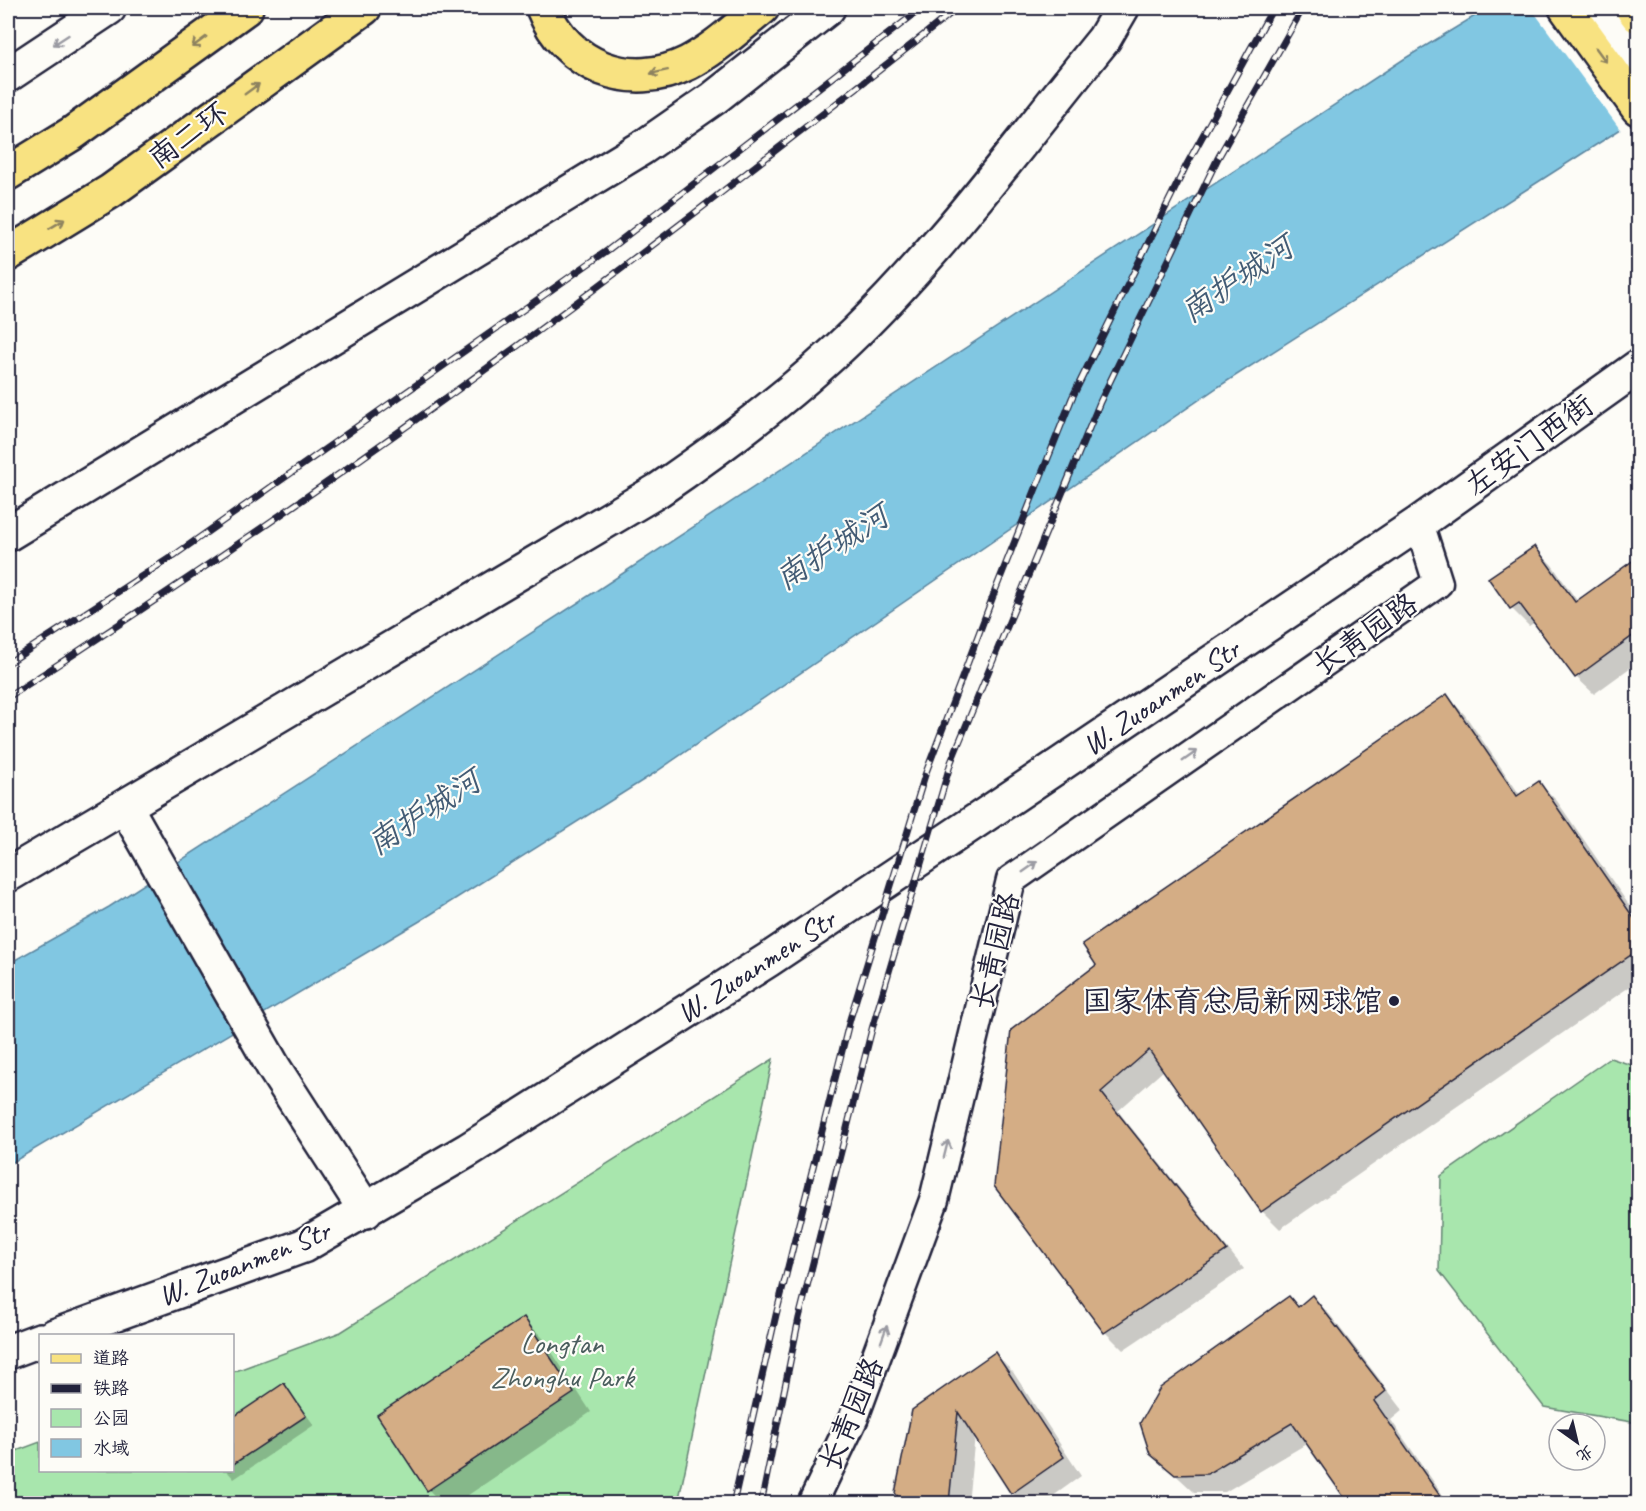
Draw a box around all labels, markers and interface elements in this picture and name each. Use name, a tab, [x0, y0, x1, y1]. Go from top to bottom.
one-way arrow	[53, 34, 69, 46]
one-way arrow	[191, 36, 207, 48]
one-way arrow	[1594, 47, 1607, 63]
one-way arrow	[649, 66, 668, 78]
one-way arrow	[244, 82, 260, 95]
street label: 南二环	[140, 93, 236, 177]
one-way arrow	[48, 217, 65, 229]
water label: 南护城河	[1172, 223, 1306, 332]
street label: 左安门西街	[1457, 386, 1601, 504]
water label: 南护城河	[767, 492, 901, 599]
street label: 长青园路	[1305, 584, 1425, 684]
street label: W. Zuoanmen Str	[1075, 629, 1249, 764]
one-way arrow	[1181, 749, 1198, 761]
water label: 南护城河	[359, 757, 493, 864]
one-way arrow	[1021, 861, 1037, 873]
street label: 长青园路	[962, 888, 1028, 1014]
street label: W. Zuoanmen Str	[669, 899, 844, 1031]
place label: 国家体育总局新网球馆	[1082, 982, 1382, 1020]
marker: 国家体育总局新网球馆	[1387, 994, 1401, 1008]
one-way arrow	[940, 1140, 952, 1159]
street label: W. Zuoanmen Str	[153, 1211, 337, 1315]
park label: Longtan Zhonghu Park	[490, 1324, 636, 1396]
one-way arrow	[880, 1325, 891, 1344]
legend	[39, 1334, 234, 1472]
text: 道路	[93, 1347, 129, 1369]
street label: 长青园路	[810, 1351, 892, 1477]
text: 铁路	[93, 1377, 129, 1399]
text: 公园	[93, 1407, 129, 1429]
north arrow	[1547, 1412, 1607, 1472]
text: 水域	[93, 1437, 129, 1459]
text: 北	[1573, 1441, 1597, 1466]

